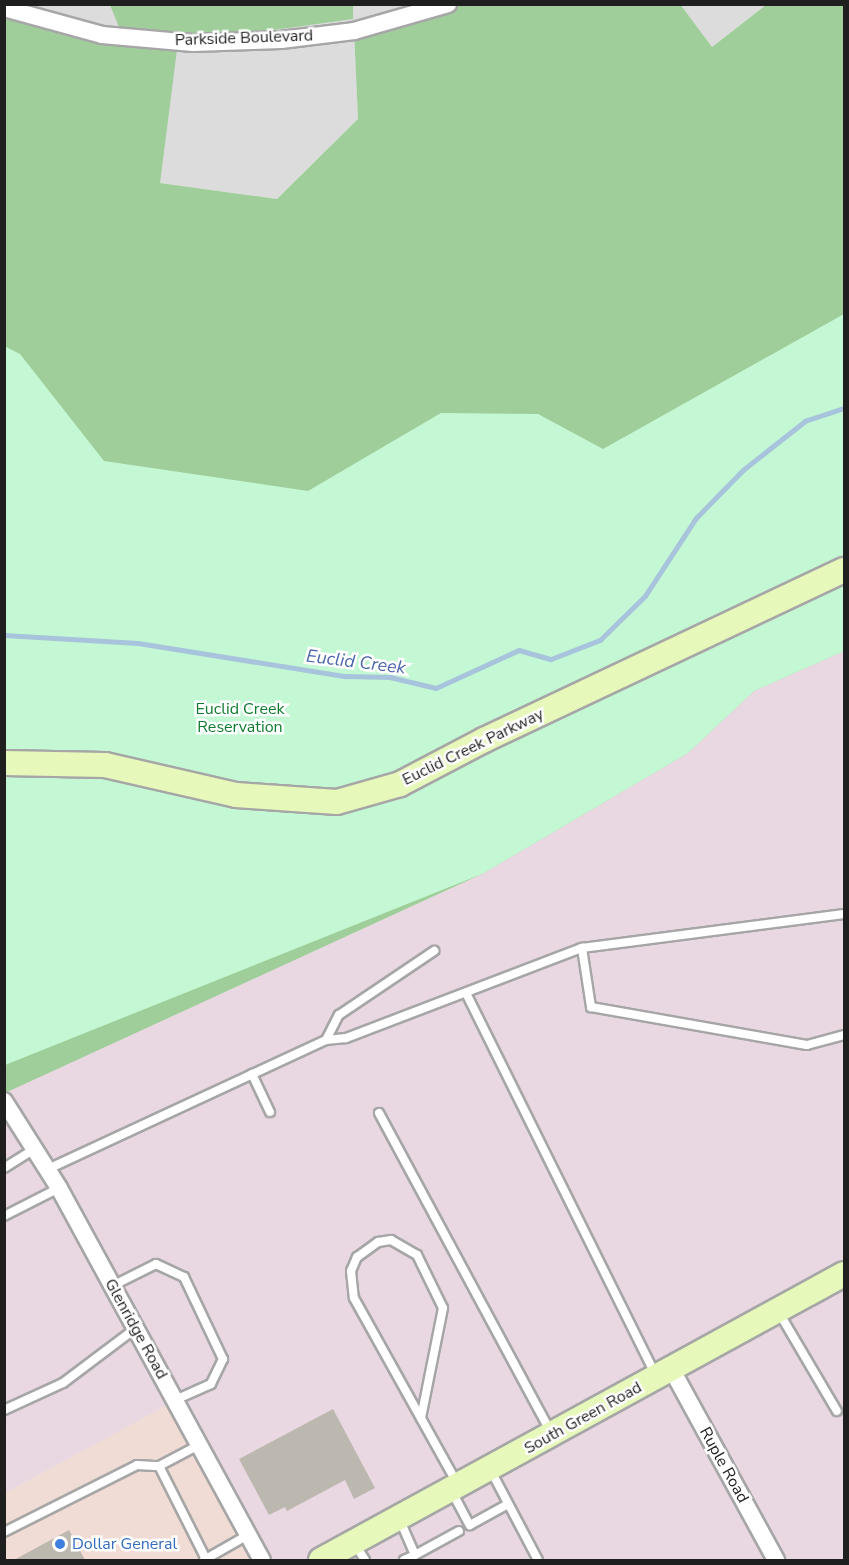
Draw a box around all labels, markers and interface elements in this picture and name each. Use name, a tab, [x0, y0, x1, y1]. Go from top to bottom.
street label: Parkside Boulevard	[174, 26, 314, 50]
water label: Euclid Creek	[305, 645, 407, 679]
park label: Euclid Creek Reservation	[195, 699, 285, 737]
street label: Euclid Creek Parkway	[399, 704, 547, 790]
street label: Glenridge Road	[100, 1275, 172, 1383]
street label: South Green Road	[521, 1378, 645, 1458]
street label: Ruple Road	[695, 1424, 753, 1506]
place label: Dollar General	[72, 1534, 177, 1554]
marker: Dollar General	[53, 1537, 67, 1551]

